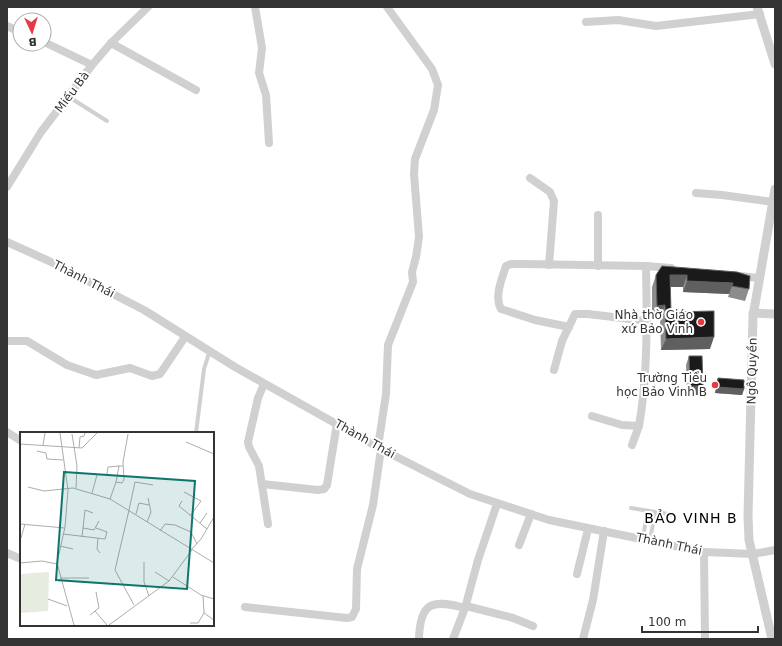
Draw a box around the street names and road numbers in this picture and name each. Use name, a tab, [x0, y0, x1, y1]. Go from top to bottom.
street label: Miếu Bà	[52, 69, 92, 115]
street label: Thành Thái	[50, 257, 117, 300]
street label: Ngô Quyền	[744, 337, 760, 405]
street label: Thành Thái	[331, 416, 398, 461]
street label: Thành Thái	[634, 530, 703, 558]

